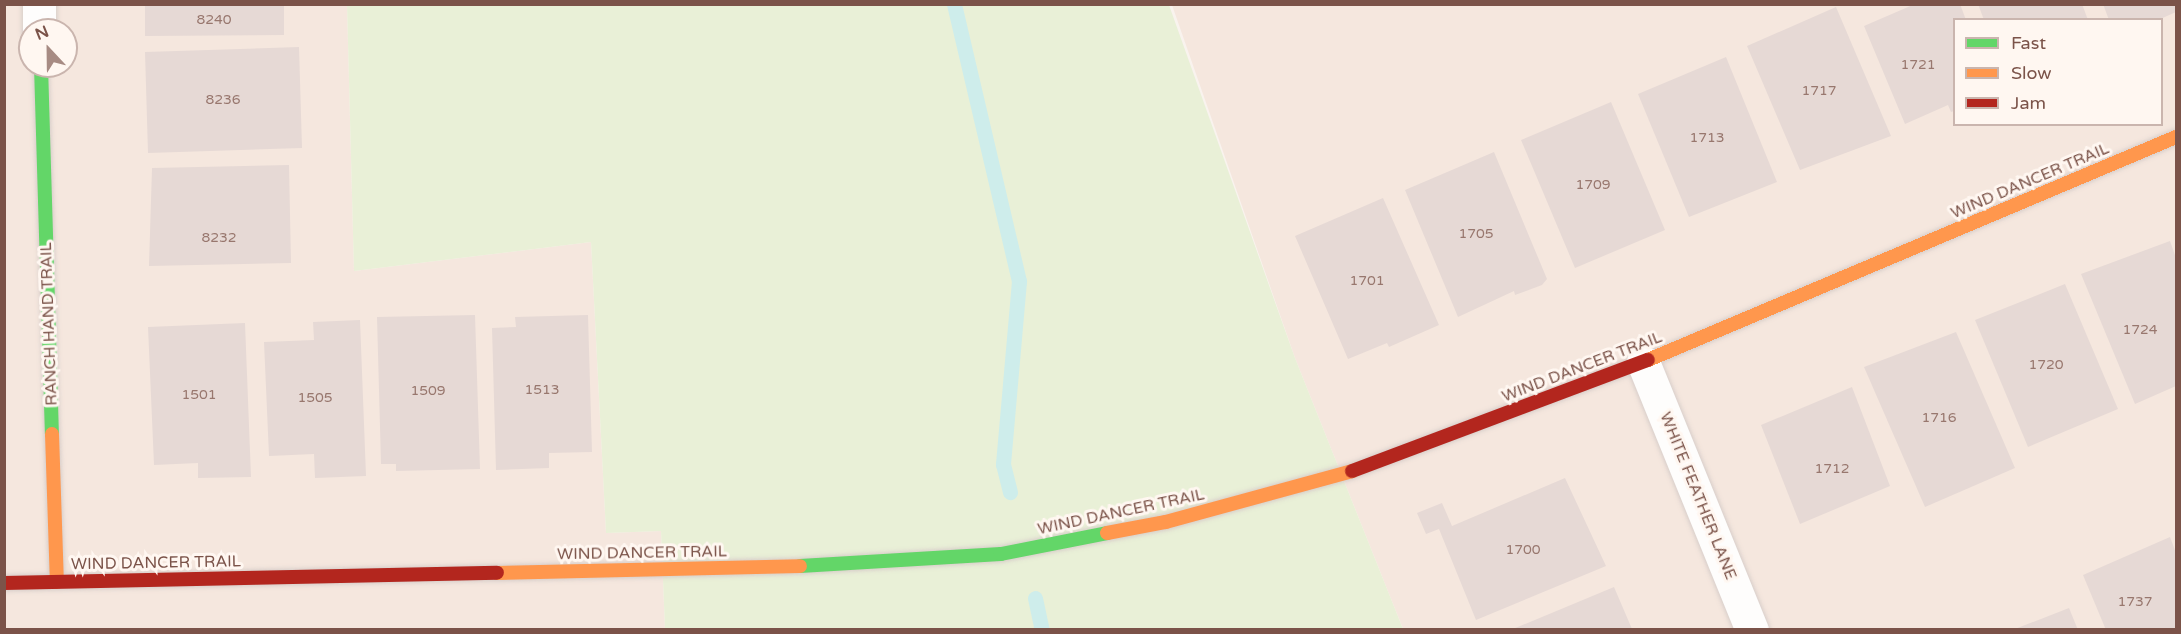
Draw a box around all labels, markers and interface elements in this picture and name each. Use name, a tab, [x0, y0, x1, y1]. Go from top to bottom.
house number: 8240	[196, 12, 232, 28]
north arrow	[18, 18, 78, 78]
legend	[1953, 18, 2163, 126]
text: N	[32, 21, 52, 45]
text: Fast	[2011, 32, 2046, 54]
house number: 1721	[1900, 57, 1936, 73]
text: Slow	[2011, 62, 2052, 84]
house number: 1717	[1801, 83, 1837, 99]
house number: 8236	[205, 92, 241, 108]
text: Jam	[2011, 92, 2046, 114]
house number: 1713	[1689, 130, 1725, 146]
street label: WIND DANCER TRAIL	[1948, 139, 2112, 223]
house number: 1709	[1575, 177, 1611, 193]
house number: 1705	[1458, 226, 1494, 242]
house number: 8232	[201, 230, 237, 246]
street label: RANCH HAND TRAIL	[37, 242, 61, 406]
house number: 1701	[1349, 273, 1385, 289]
house number: 1724	[2122, 322, 2158, 338]
street label: WIND DANCER TRAIL	[1499, 328, 1665, 406]
house number: 1720	[2028, 357, 2064, 373]
house number: 1513	[524, 382, 560, 398]
house number: 1509	[410, 383, 446, 399]
house number: 1501	[181, 387, 217, 403]
house number: 1505	[297, 390, 333, 406]
street label: WHITE FEATHER LANE	[1656, 409, 1740, 583]
house number: 1716	[1921, 410, 1957, 426]
house number: 1712	[1814, 461, 1850, 477]
street label: WIND DANCER TRAIL	[1036, 485, 1206, 539]
street label: WIND DANCER TRAIL	[557, 542, 727, 564]
house number: 1700	[1505, 542, 1541, 558]
street label: WIND DANCER TRAIL	[71, 552, 241, 574]
house number: 1737	[2117, 594, 2153, 610]

